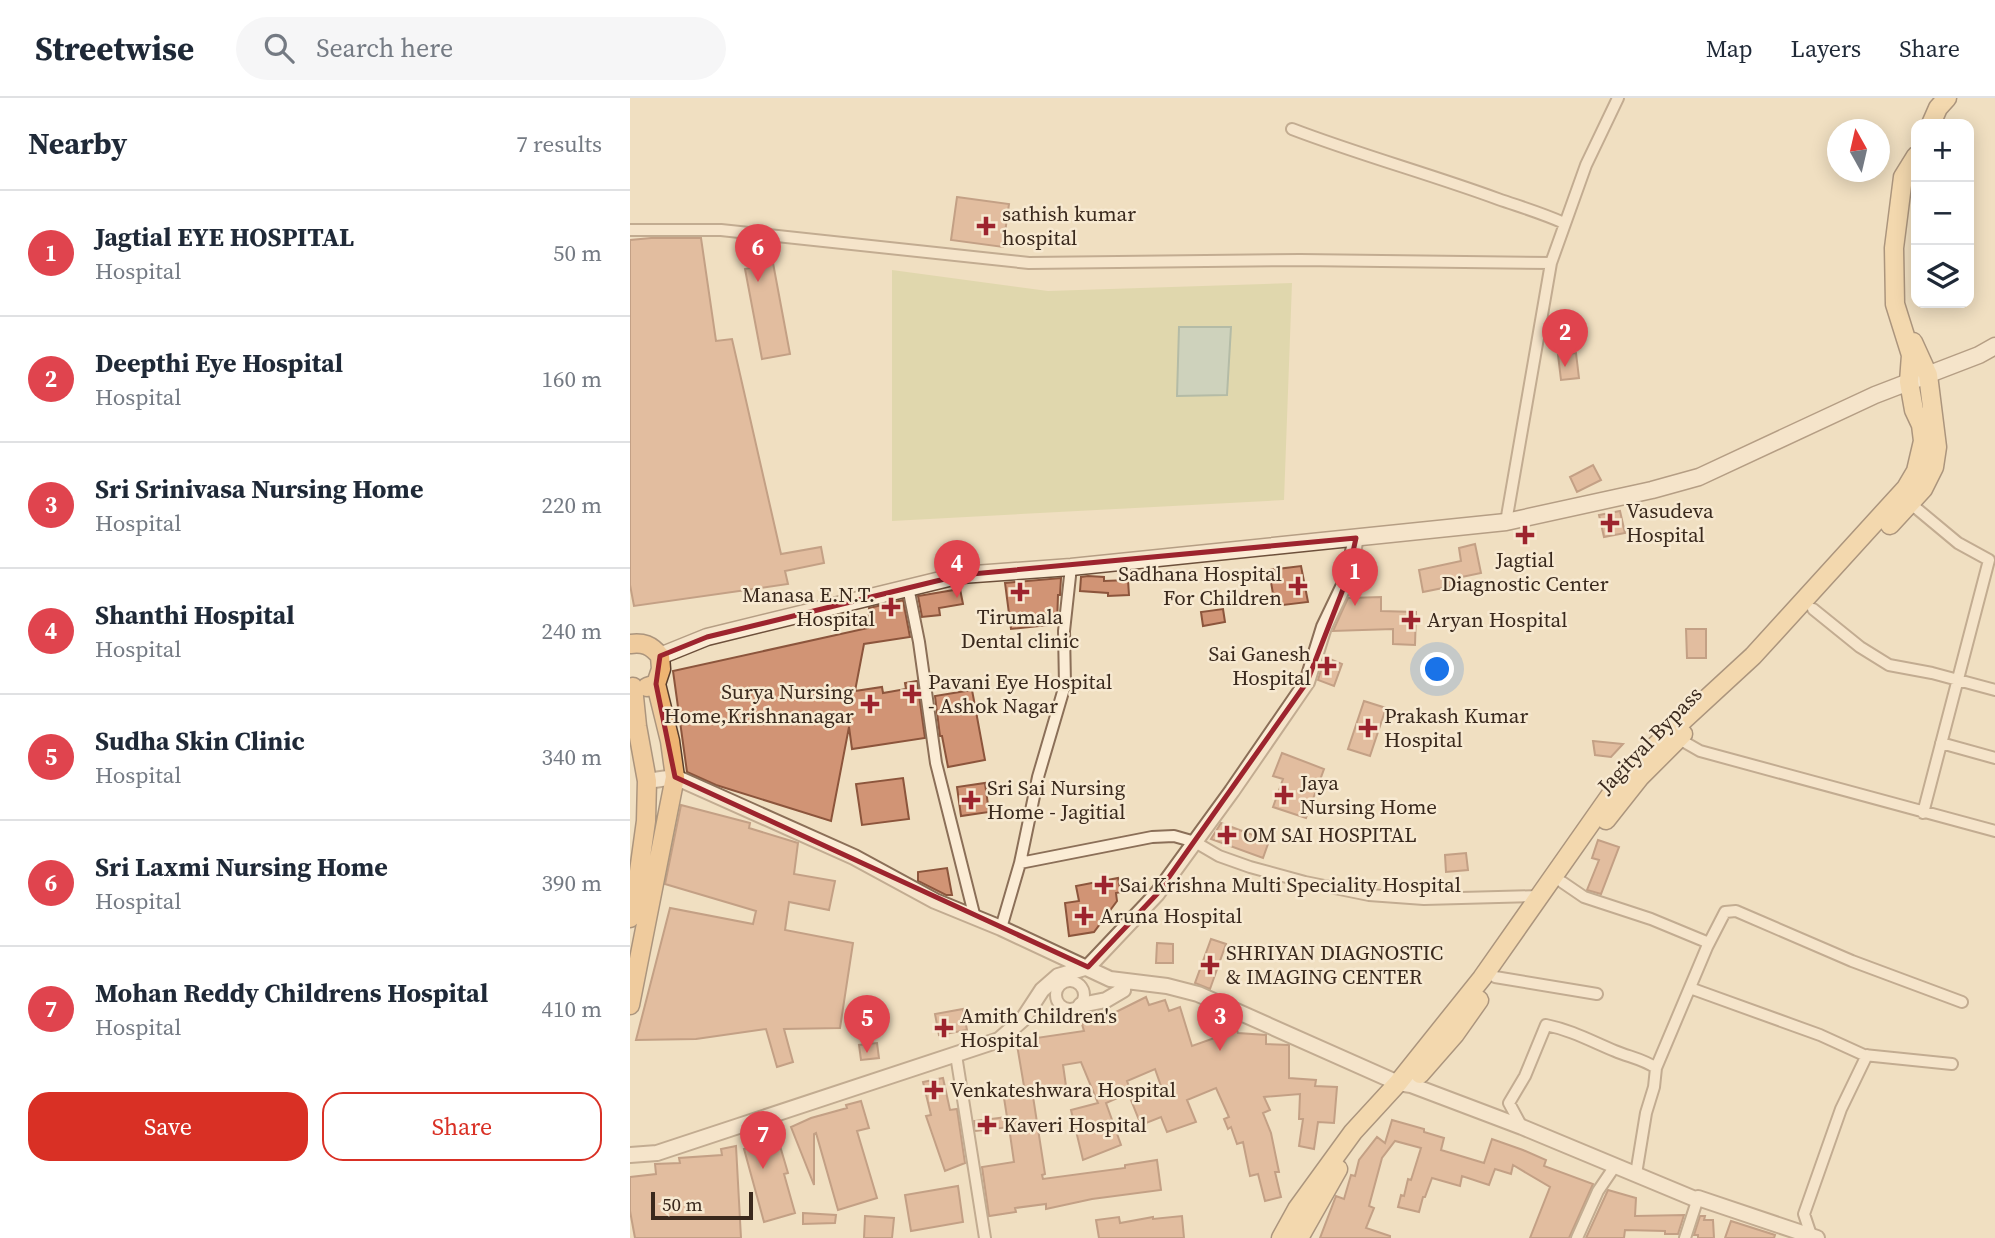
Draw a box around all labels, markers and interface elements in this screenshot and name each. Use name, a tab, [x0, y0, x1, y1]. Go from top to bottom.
search box	[236, 17, 726, 80]
text: Streetwise	[35, 26, 194, 71]
icon: search	[260, 29, 298, 67]
text: Search here	[316, 30, 453, 66]
text: Map	[1706, 32, 1753, 65]
text: Layers	[1791, 32, 1861, 65]
text: Share	[1899, 32, 1960, 65]
north arrow	[1827, 119, 1890, 182]
map controls	[1911, 119, 1974, 308]
button: +	[1911, 119, 1974, 182]
text: Nearby	[28, 123, 127, 164]
text: 7 results	[516, 128, 602, 160]
button: −	[1911, 182, 1974, 245]
place label: sathish kumar hospital	[1002, 199, 1136, 252]
marker: sathish kumar hospital	[976, 216, 996, 236]
text: Jagtial EYE HOSPITAL	[95, 219, 354, 255]
pin: 6	[735, 224, 781, 282]
text: 1	[45, 237, 57, 269]
text: 50 m	[553, 237, 602, 269]
button: layers	[1911, 245, 1974, 308]
text: Hospital	[95, 255, 181, 287]
pin: 2	[1542, 309, 1588, 367]
text: Deepthi Eye Hospital	[95, 345, 343, 381]
text: 2	[45, 363, 57, 395]
text: 160 m	[541, 363, 602, 395]
text: Hospital	[95, 381, 181, 413]
text: Sri Srinivasa Nursing Home	[95, 471, 424, 507]
text: 3	[45, 489, 57, 521]
text: 220 m	[541, 489, 602, 521]
place label: Vasudeva Hospital	[1626, 496, 1714, 549]
text: Hospital	[95, 507, 181, 539]
marker: Vasudeva Hospital	[1600, 513, 1620, 533]
marker: Jagtial Diagnostic Center	[1515, 525, 1535, 545]
pin: 4	[934, 540, 980, 598]
place label: Jagtial Diagnostic Center	[1441, 545, 1609, 598]
pin: 1	[1332, 548, 1378, 606]
place label: Sadhana Hospital For Children	[1118, 559, 1282, 612]
marker: Sadhana Hospital For Children	[1288, 576, 1308, 596]
place label: Manasa E.N.T. Hospital	[742, 580, 875, 633]
marker: Tirumala Dental clinic	[1010, 582, 1030, 602]
text: Shanthi Hospital	[95, 597, 295, 633]
marker: Manasa E.N.T. Hospital	[881, 597, 901, 617]
place label: Tirumala Dental clinic	[961, 602, 1079, 655]
place label: Aryan Hospital	[1427, 605, 1568, 634]
marker: Aryan Hospital	[1401, 610, 1421, 630]
text: 4	[45, 615, 57, 647]
text: 240 m	[541, 615, 602, 647]
text: Hospital	[95, 633, 181, 665]
place label: Sai Ganesh Hospital	[1209, 639, 1311, 692]
your location	[1420, 652, 1454, 686]
marker: Sai Ganesh Hospital	[1317, 656, 1337, 676]
place label: Pavani Eye Hospital - Ashok Nagar	[928, 667, 1112, 720]
place label: Surya Nursing Home,Krishnanagar	[664, 677, 854, 730]
street label: Jagityal Bypass	[1590, 680, 1708, 800]
marker: Pavani Eye Hospital - Ashok Nagar	[902, 684, 922, 704]
marker: Surya Nursing Home,Krishnanagar	[860, 694, 880, 714]
place label: Prakash Kumar Hospital	[1384, 701, 1528, 754]
marker: Prakash Kumar Hospital	[1358, 718, 1378, 738]
text: Sudha Skin Clinic	[95, 723, 305, 759]
text: 5	[45, 741, 57, 773]
text: 340 m	[541, 741, 602, 773]
text: Hospital	[95, 759, 181, 791]
place label: Jaya Nursing Home	[1299, 768, 1437, 821]
place label: Sri Sai Nursing Home - Jagitial	[987, 773, 1126, 826]
marker: Jaya Nursing Home	[1274, 785, 1294, 805]
marker: Sri Sai Nursing Home - Jagitial	[961, 790, 981, 810]
place label: OM SAI HOSPITAL	[1243, 820, 1417, 849]
marker: OM SAI HOSPITAL	[1217, 825, 1237, 845]
text: Sri Laxmi Nursing Home	[95, 849, 388, 885]
text: 6	[45, 867, 57, 899]
text: 390 m	[541, 867, 602, 899]
place label: Sai Krishna Multi Speciality Hospital	[1120, 870, 1461, 899]
marker: Sai Krishna Multi Speciality Hospital	[1094, 875, 1114, 895]
text: Hospital	[95, 885, 181, 917]
place label: Aruna Hospital	[1100, 901, 1242, 930]
marker: Aruna Hospital	[1074, 906, 1094, 926]
place label: SHRIYAN DIAGNOSTIC & IMAGING CENTER	[1226, 938, 1443, 991]
marker: SHRIYAN DIAGNOSTIC & IMAGING CENTER	[1200, 955, 1220, 975]
text: Mohan Reddy Childrens Hospital	[95, 975, 488, 1011]
text: 7	[45, 993, 57, 1025]
text: 410 m	[541, 993, 602, 1025]
pin: 3	[1197, 993, 1243, 1051]
pin: 5	[844, 995, 890, 1053]
place label: Amith Children's Hospital	[960, 1001, 1117, 1054]
text: Hospital	[95, 1011, 181, 1043]
marker: Amith Children's Hospital	[934, 1018, 954, 1038]
place label: Venkateshwara Hospital	[950, 1075, 1176, 1104]
marker: Venkateshwara Hospital	[924, 1080, 944, 1100]
button: Save	[28, 1092, 308, 1161]
button: Share	[322, 1092, 602, 1161]
place label: Kaveri Hospital	[1003, 1110, 1147, 1139]
pin: 7	[740, 1111, 786, 1169]
marker: Kaveri Hospital	[977, 1115, 997, 1135]
scale bar	[651, 1189, 752, 1221]
text: 50 m	[662, 1191, 703, 1217]

